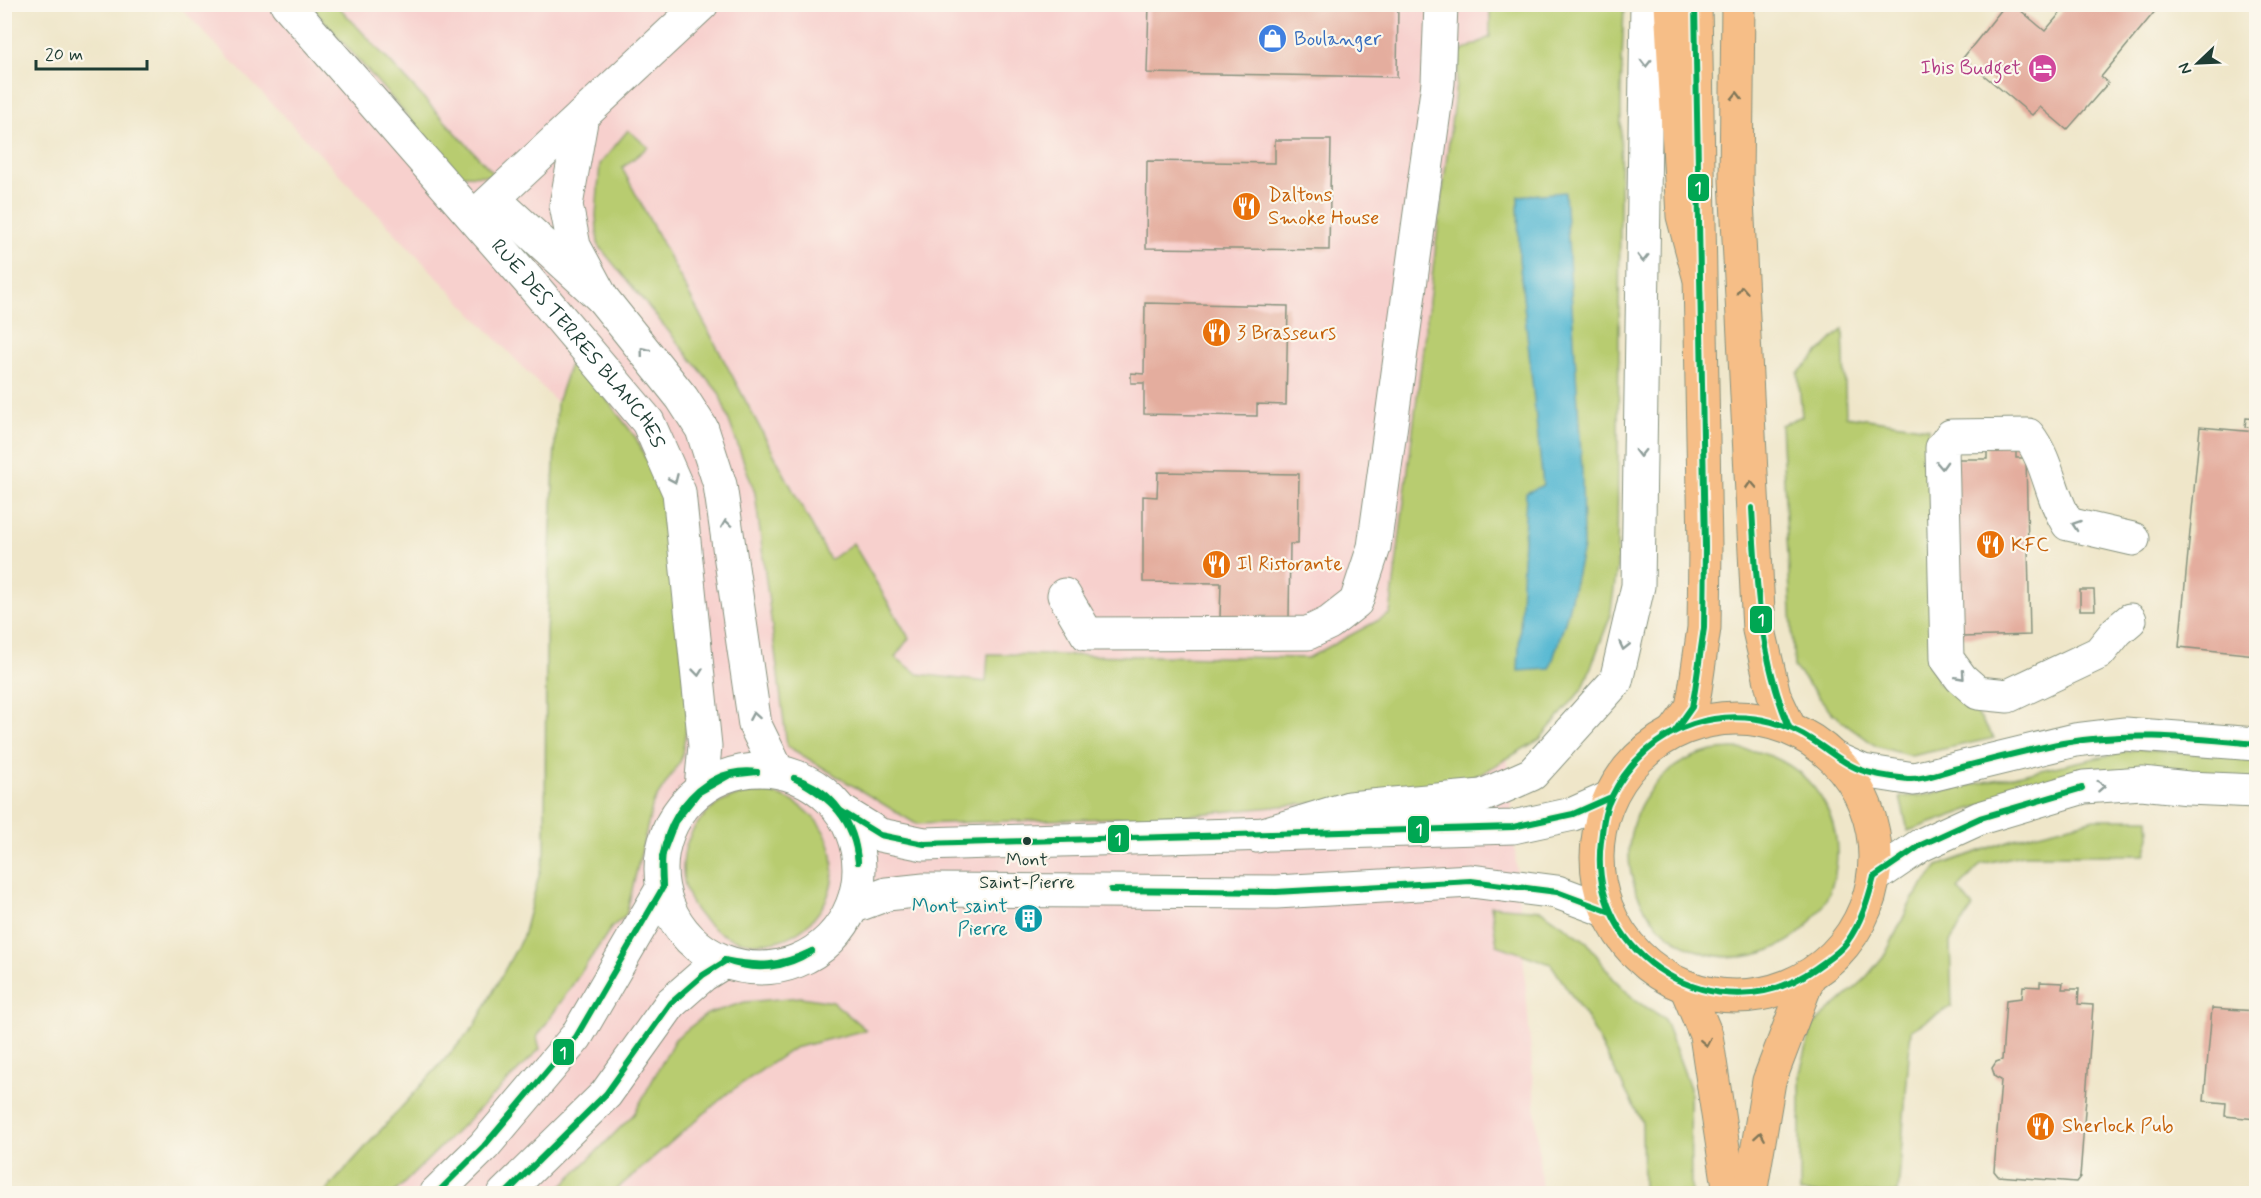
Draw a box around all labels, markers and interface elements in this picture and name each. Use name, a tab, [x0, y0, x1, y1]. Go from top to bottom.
shop icon: Boulanger	[1257, 23, 1289, 55]
place label: Boulanger	[1294, 26, 1382, 53]
scale bar	[36, 33, 147, 71]
north arrow	[2168, 33, 2228, 93]
text: 20 m	[45, 43, 83, 67]
hotel icon: Ibis Budget	[2026, 52, 2058, 84]
place label: Ibis Budget	[1920, 55, 2021, 84]
one-way arrow	[1640, 58, 1652, 67]
text: N	[2174, 59, 2197, 77]
one-way arrow	[1731, 91, 1743, 100]
line badge: 1	[1687, 173, 1710, 202]
text: 1	[1694, 178, 1702, 199]
place label: Daltons Smoke House	[1268, 182, 1379, 232]
restaurant icon: Daltons Smoke House	[1231, 190, 1263, 222]
street label: RUE DES TERRES BLANCHES	[485, 233, 671, 453]
one-way arrow	[1637, 253, 1649, 262]
one-way arrow	[1735, 286, 1748, 295]
restaurant icon: 3 Brasseurs	[1200, 317, 1232, 349]
place label: 3 Brasseurs	[1237, 320, 1336, 347]
one-way arrow	[641, 347, 652, 358]
one-way arrow	[1634, 448, 1646, 457]
one-way arrow	[1936, 461, 1949, 470]
one-way arrow	[666, 473, 678, 484]
one-way arrow	[1745, 481, 1758, 490]
one-way arrow	[720, 519, 732, 528]
one-way arrow	[2072, 520, 2082, 532]
restaurant icon: KFC	[1974, 529, 2006, 561]
place label: KFC	[2011, 532, 2049, 559]
restaurant icon: Il Ristorante	[1200, 548, 1232, 580]
place label: Il Ristorante	[1237, 551, 1343, 578]
line badge: 1	[1749, 605, 1773, 634]
text: 1	[1757, 610, 1765, 631]
one-way arrow	[1618, 641, 1631, 651]
one-way arrow	[691, 668, 704, 677]
one-way arrow	[1954, 670, 1965, 680]
one-way arrow	[748, 712, 761, 722]
one-way arrow	[2097, 779, 2106, 792]
line badge: 1	[1407, 815, 1430, 844]
text: 1	[1415, 820, 1423, 841]
line badge: 1	[1107, 824, 1130, 853]
text: 1	[1114, 829, 1122, 850]
marker: Mont Saint-Pierre	[1021, 835, 1033, 847]
place label: Mont Saint-Pierre	[979, 848, 1075, 895]
place label: Mont saint Pierre	[912, 893, 1008, 943]
building icon: Mont saint Pierre	[1013, 902, 1045, 934]
one-way arrow	[1699, 1036, 1712, 1046]
line badge: 1	[552, 1038, 575, 1066]
text: 1	[559, 1043, 567, 1064]
restaurant icon: Sherlock Pub	[2025, 1110, 2057, 1142]
place label: Sherlock Pub	[2062, 1113, 2174, 1140]
one-way arrow	[1753, 1131, 1765, 1140]

